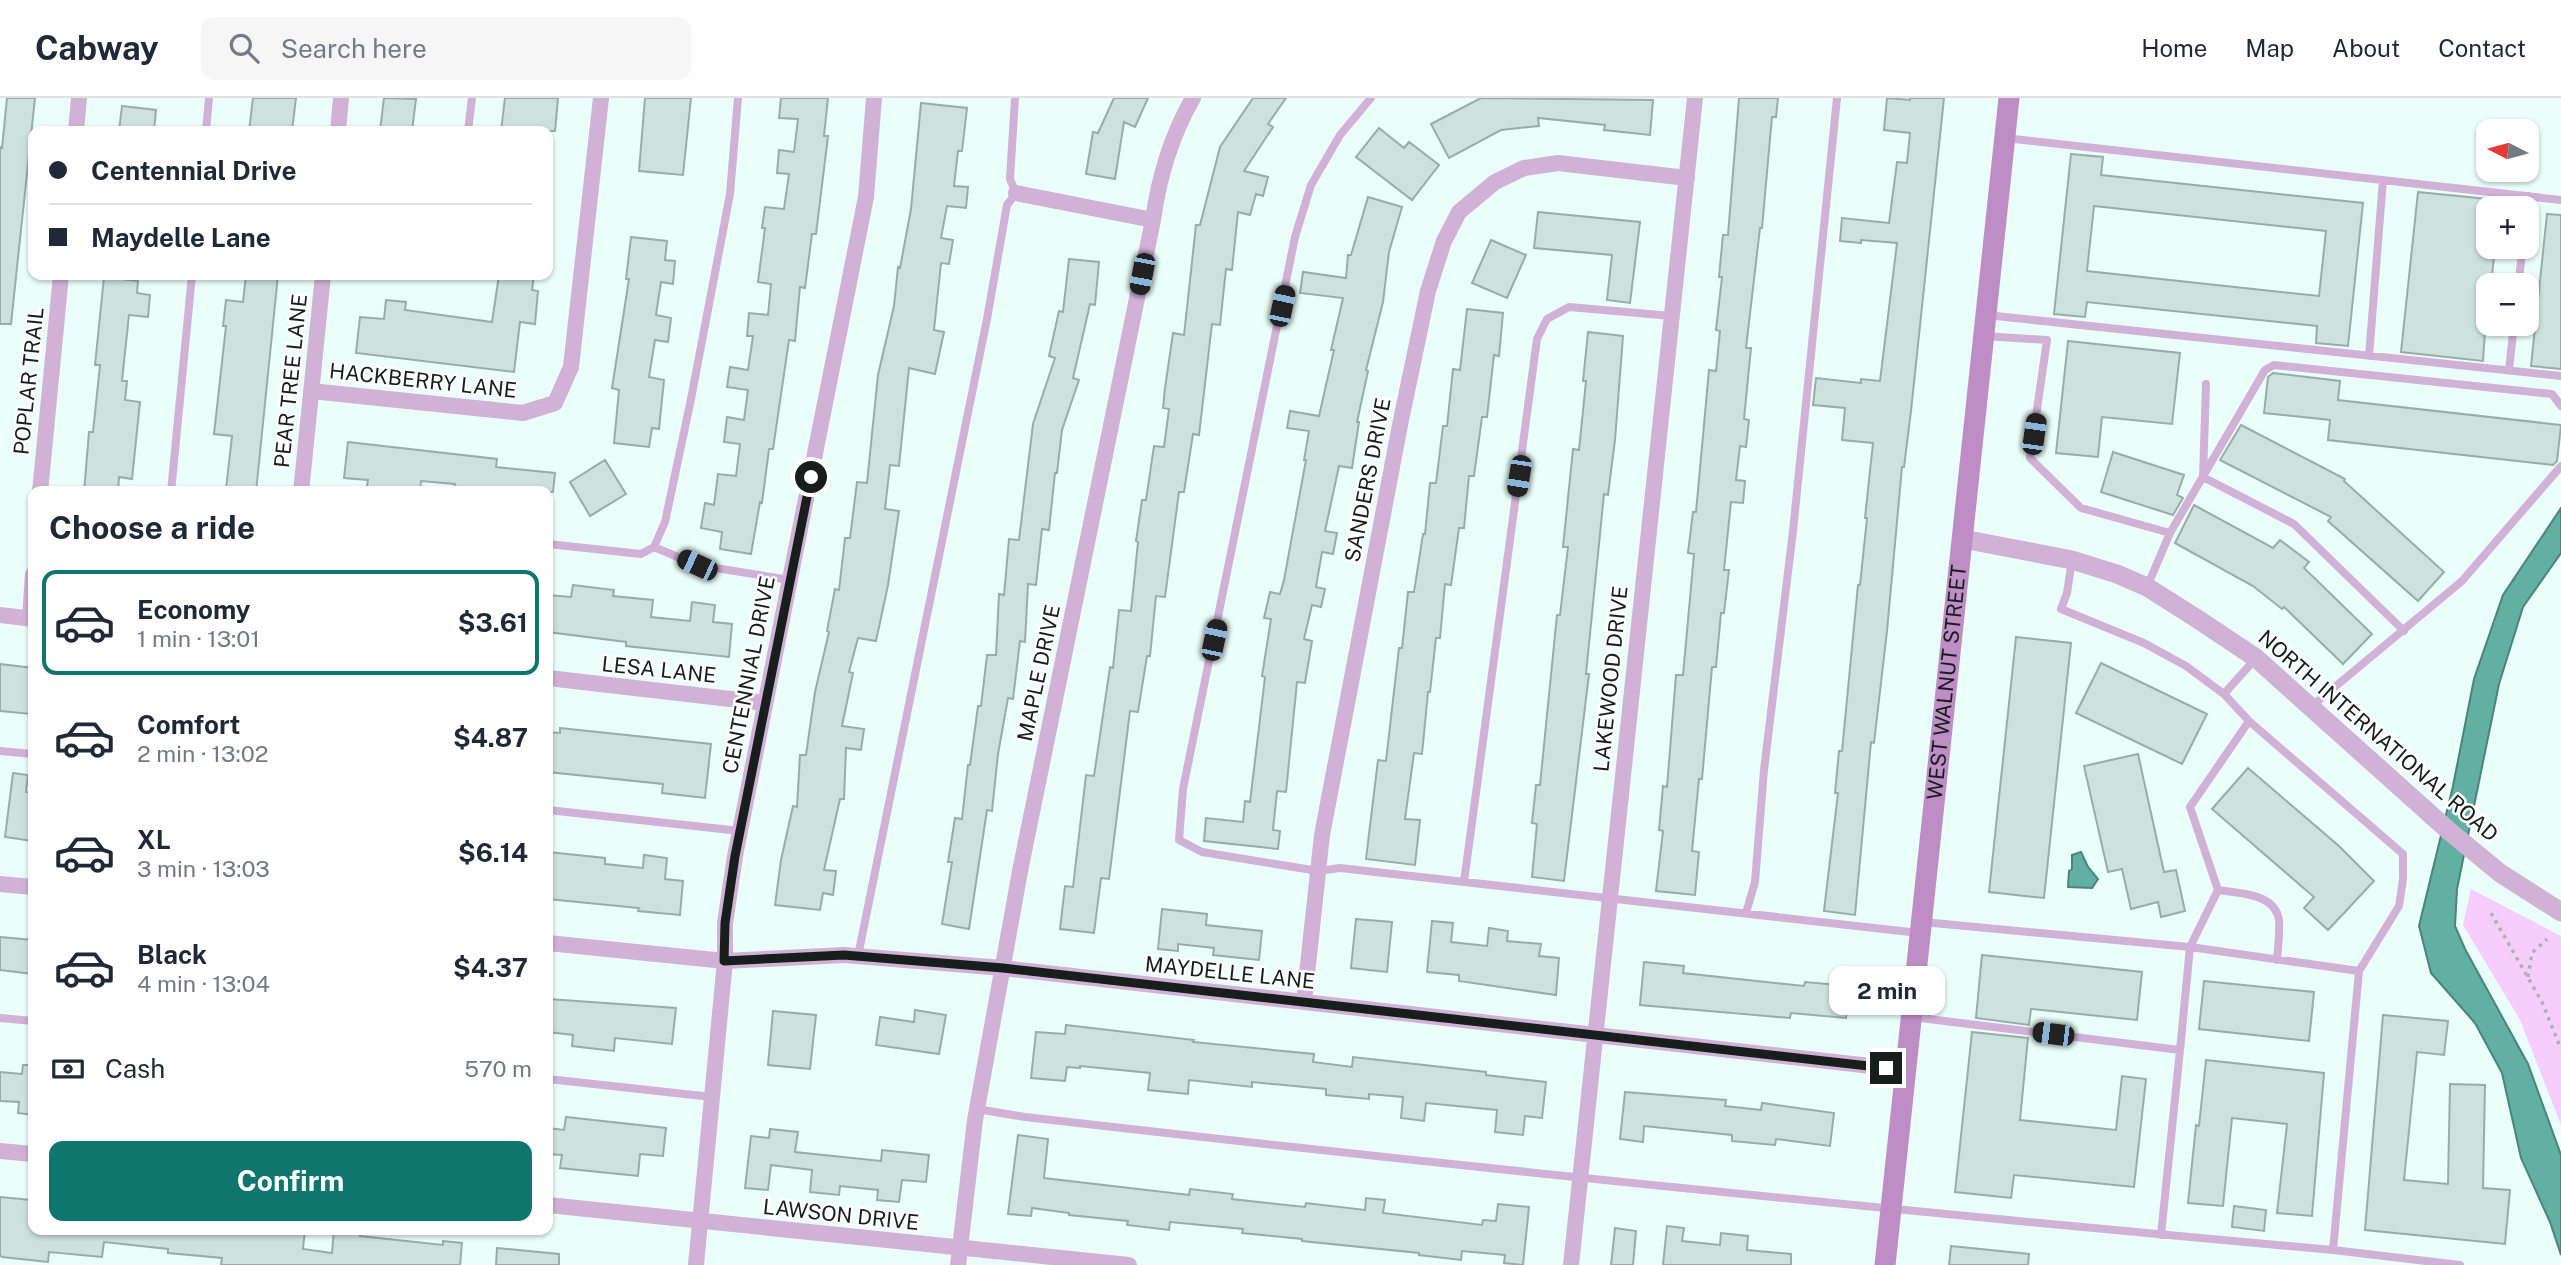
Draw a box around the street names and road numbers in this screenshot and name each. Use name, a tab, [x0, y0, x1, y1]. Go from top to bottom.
street label: PEAR TREE LANE	[269, 293, 312, 469]
street label: POPLAR TRAIL	[8, 306, 49, 456]
street label: HACKBERRY LANE	[328, 358, 518, 403]
street label: SANDERS DRIVE	[1339, 396, 1396, 564]
street label: WEST WALNUT STREET	[1922, 563, 1971, 801]
street label: CENTENNIAL DRIVE	[717, 574, 780, 776]
street label: LAKEWOOD DRIVE	[1588, 585, 1633, 773]
street label: MAPLE DRIVE	[1012, 602, 1065, 743]
street label: NORTH INTERNATIONAL ROAD	[2253, 625, 2503, 847]
street label: LESA LANE	[600, 651, 718, 688]
street label: MAYDELLE LANE	[1144, 951, 1316, 994]
street label: LAWSON DRIVE	[762, 1194, 920, 1235]

